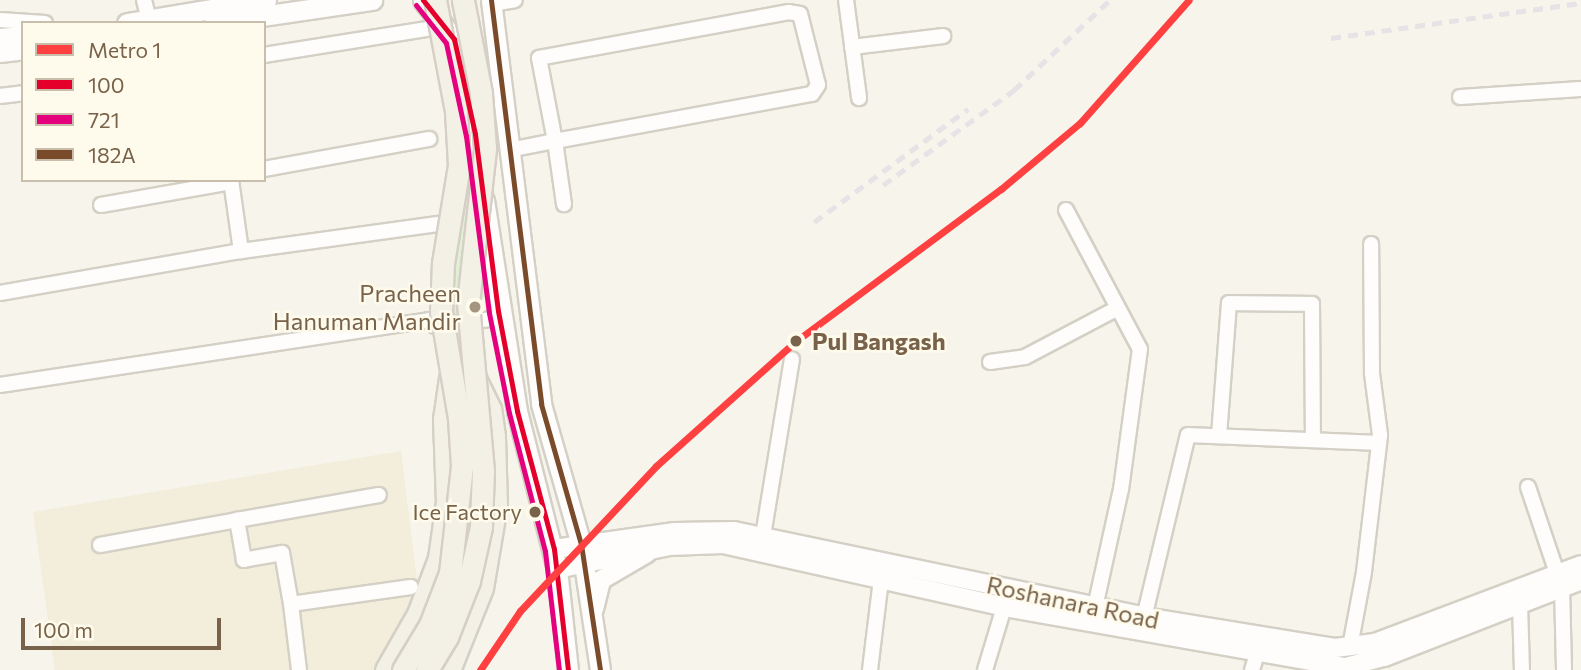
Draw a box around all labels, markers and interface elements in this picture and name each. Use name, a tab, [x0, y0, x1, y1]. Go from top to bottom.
legend	[21, 21, 266, 182]
text: Metro 1	[88, 37, 161, 62]
text: 100	[88, 72, 124, 97]
text: 721	[88, 107, 120, 132]
text: 182A	[88, 142, 136, 167]
place label: Pracheen Hanuman Mandir	[273, 279, 461, 335]
marker: Pracheen Hanuman Mandir	[467, 299, 483, 315]
place label: Pul Bangash	[812, 327, 946, 355]
marker: Pul Bangash	[786, 331, 806, 351]
place label: Ice Factory	[412, 499, 522, 525]
marker: Ice Factory	[528, 505, 542, 519]
street label: Roshanara Road	[984, 570, 1162, 634]
scale bar	[24, 604, 224, 648]
text: 100 m	[34, 617, 93, 642]

